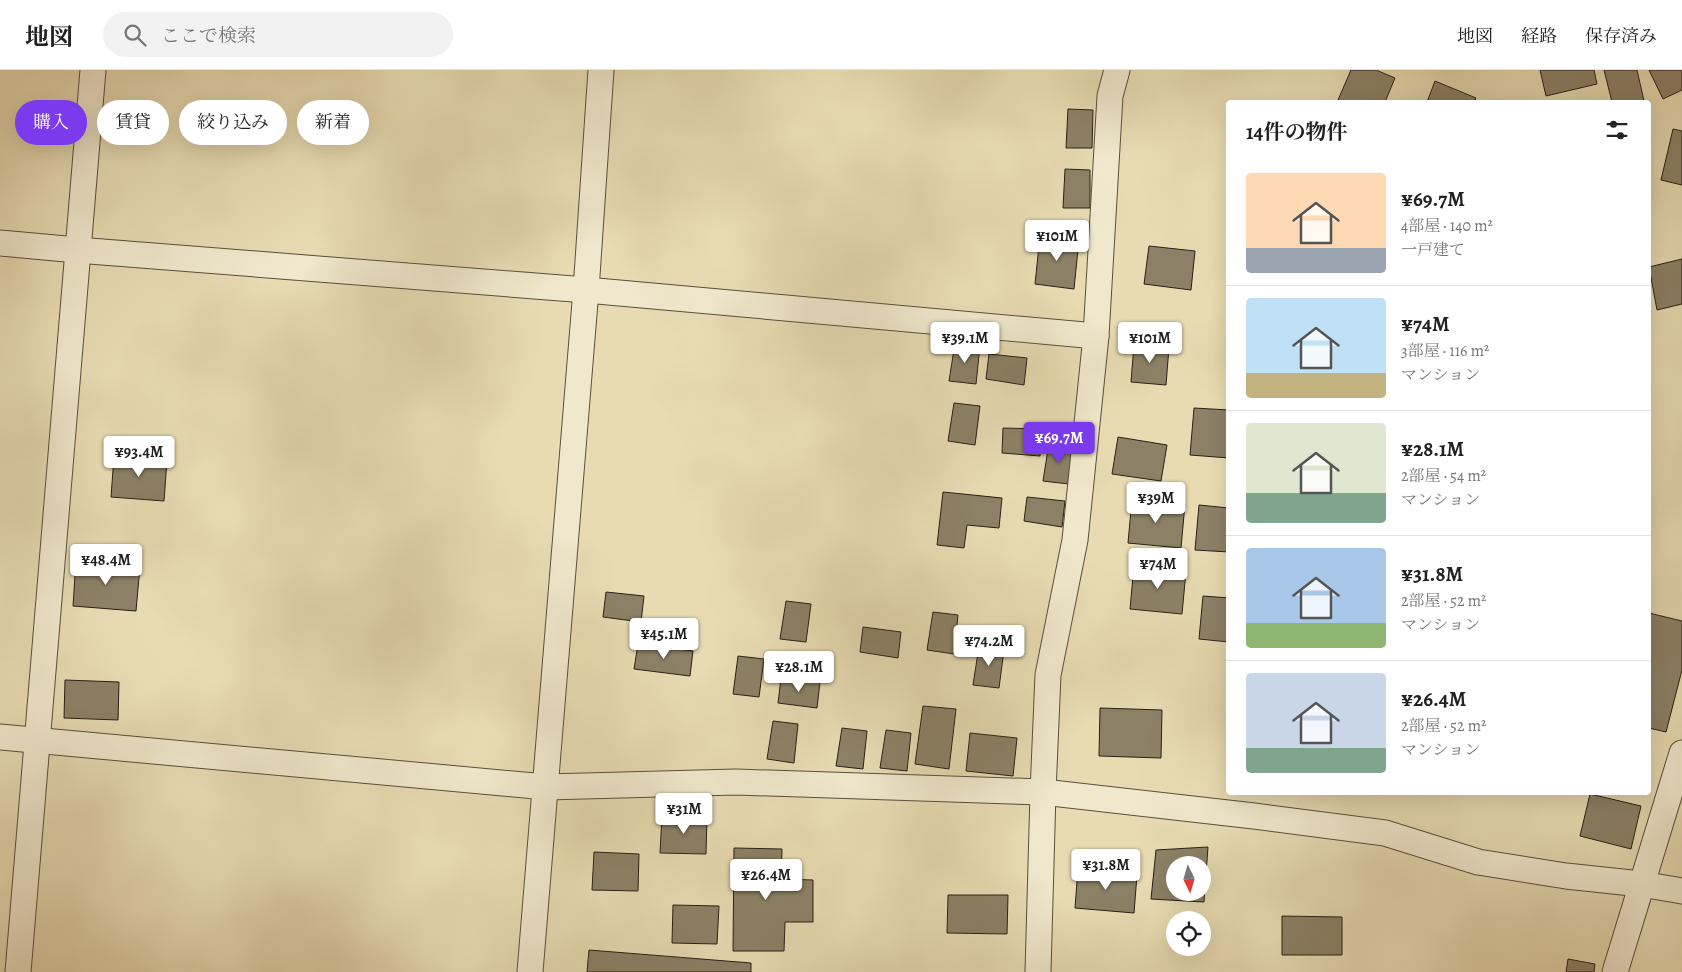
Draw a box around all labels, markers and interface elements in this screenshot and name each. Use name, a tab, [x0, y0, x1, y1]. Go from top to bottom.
search box	[103, 12, 453, 57]
text: 地図	[25, 21, 73, 53]
icon: search	[121, 21, 149, 49]
text: ここで検索	[161, 23, 256, 49]
text: 地図	[1457, 24, 1493, 48]
text: 経路	[1521, 24, 1557, 48]
text: 保存済み	[1585, 24, 1657, 48]
chip: 購入	[15, 100, 87, 145]
chip: 賃貸	[97, 100, 169, 145]
chip: 絞り込み	[179, 100, 287, 145]
chip: 新着	[297, 100, 369, 145]
icon: filters	[1603, 116, 1631, 144]
text: 14件の物件	[1246, 118, 1347, 146]
text: ¥69.7M	[1401, 185, 1465, 213]
icon: home	[1286, 193, 1346, 253]
text: 4部屋 · 140 m²	[1401, 215, 1493, 237]
pin: ¥101M	[1022, 220, 1092, 262]
text: ¥101M	[1036, 225, 1078, 247]
text: 一戸建て	[1401, 239, 1465, 261]
text: ¥74M	[1401, 310, 1450, 338]
icon: home	[1286, 318, 1346, 378]
pin: ¥39.1M	[924, 322, 1006, 364]
pin: ¥101M	[1115, 322, 1185, 364]
text: ¥39.1M	[941, 327, 989, 349]
text: ¥101M	[1129, 327, 1171, 349]
text: 3部屋 · 116 m²	[1401, 340, 1489, 362]
text: マンション	[1401, 364, 1480, 386]
pin: ¥69.7M	[1018, 422, 1100, 464]
text: ¥69.7M	[1035, 427, 1083, 449]
text: ¥28.1M	[1401, 435, 1464, 463]
pin: ¥93.4M	[98, 436, 180, 478]
text: ¥93.4M	[115, 441, 163, 463]
icon: home	[1286, 443, 1346, 503]
text: 2部屋 · 54 m²	[1401, 465, 1486, 487]
pin: ¥39M	[1126, 482, 1186, 524]
text: ¥39M	[1138, 487, 1174, 509]
text: マンション	[1401, 489, 1480, 511]
pin: ¥48.4M	[65, 544, 147, 586]
pin: ¥74M	[1128, 548, 1188, 590]
text: ¥48.4M	[81, 549, 131, 571]
text: ¥74M	[1140, 553, 1177, 575]
text: ¥31.8M	[1401, 560, 1463, 588]
icon: home	[1286, 568, 1346, 628]
text: 2部屋 · 52 m²	[1401, 590, 1486, 612]
text: マンション	[1401, 614, 1480, 636]
pin: ¥45.1M	[623, 618, 705, 660]
text: ¥45.1M	[640, 623, 688, 645]
pin: ¥74.2M	[948, 624, 1030, 667]
text: ¥74.2M	[964, 630, 1014, 652]
pin: ¥28.1M	[758, 650, 840, 693]
text: ¥28.1M	[775, 656, 823, 678]
text: ¥26.4M	[1401, 685, 1466, 713]
icon: home	[1286, 693, 1346, 753]
text: 2部屋 · 52 m²	[1401, 715, 1486, 737]
text: マンション	[1401, 739, 1480, 761]
pin: ¥31M	[654, 792, 714, 835]
text: ¥31M	[666, 798, 702, 820]
pin: ¥31.8M	[1065, 848, 1147, 891]
text: ¥31.8M	[1082, 854, 1130, 876]
north arrow	[1166, 856, 1211, 901]
map controls	[1166, 856, 1211, 956]
pin: ¥26.4M	[725, 858, 807, 901]
text: ¥26.4M	[741, 864, 791, 886]
button: locate	[1166, 911, 1211, 956]

